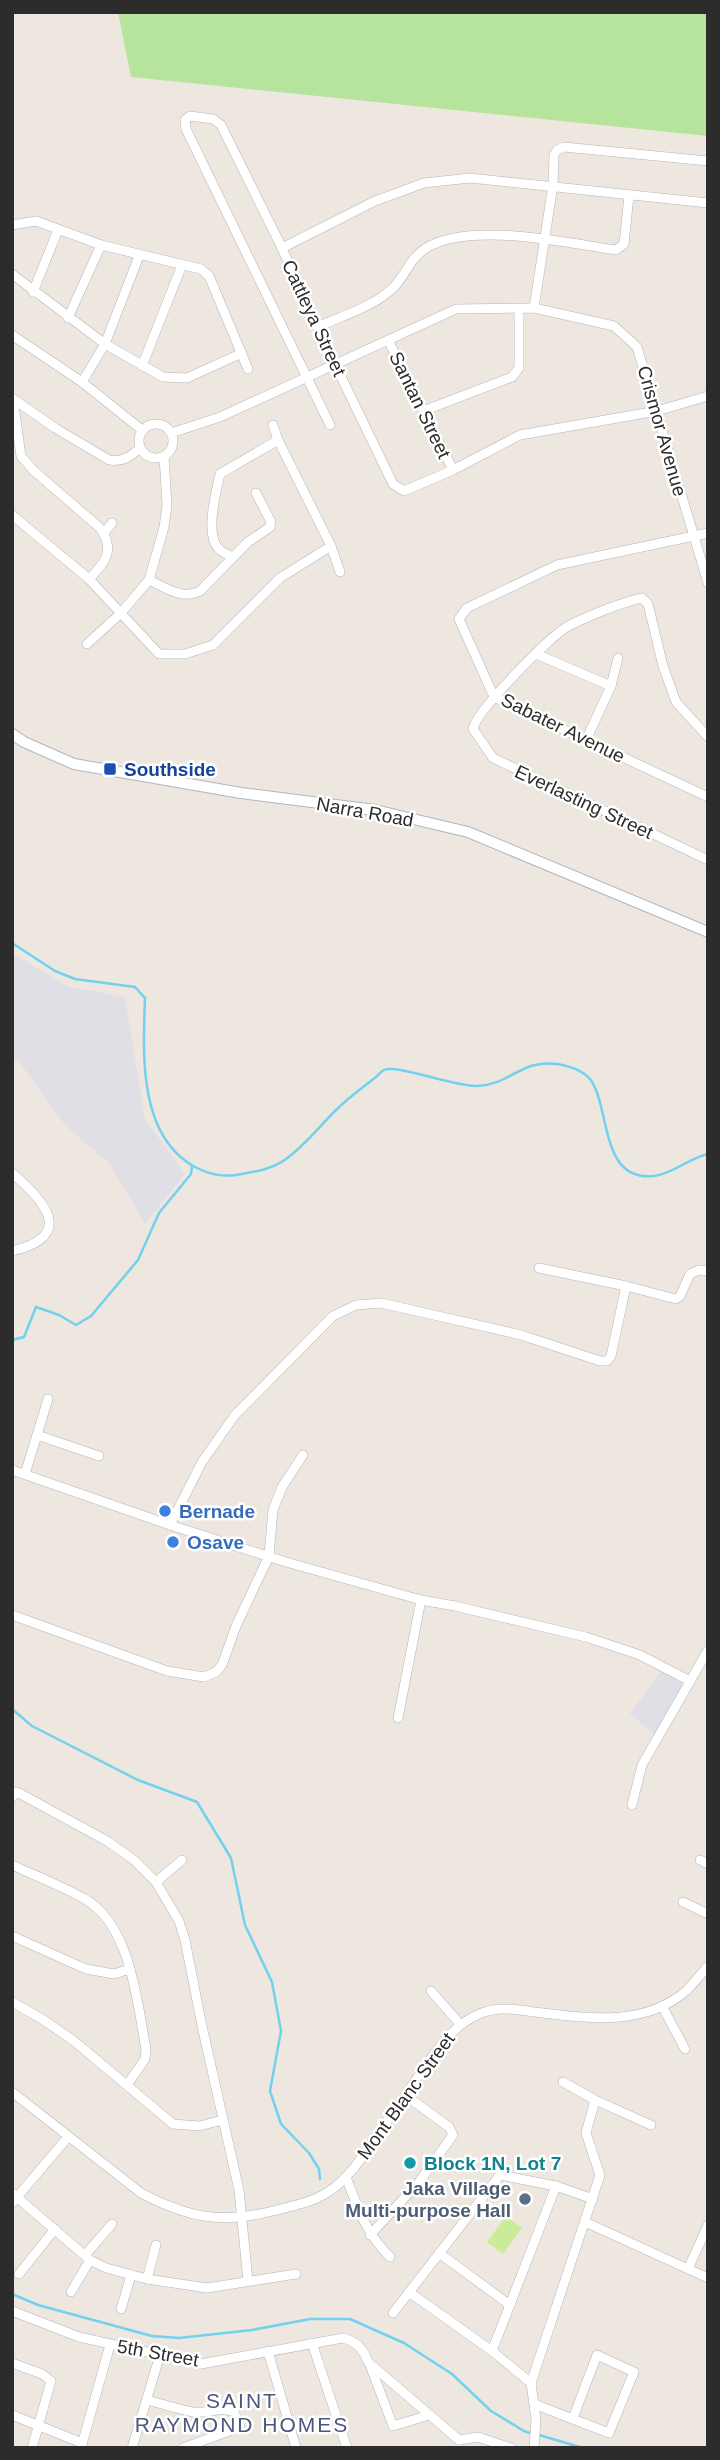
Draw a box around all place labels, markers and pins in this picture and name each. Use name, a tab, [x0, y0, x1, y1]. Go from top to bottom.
place label: Southside	[124, 759, 216, 780]
marker: Southside	[102, 761, 118, 777]
place label: Bernade	[179, 1501, 255, 1522]
marker: Bernade	[157, 1503, 173, 1519]
place label: Osave	[187, 1532, 244, 1553]
marker: Osave	[165, 1534, 181, 1550]
place label: Block 1N, Lot 7	[424, 2153, 561, 2174]
marker: Block 1N, Lot 7	[402, 2155, 418, 2171]
place label: Jaka Village Multi-purpose Hall	[345, 2178, 511, 2221]
marker: Jaka Village Multi-purpose Hall	[517, 2191, 533, 2207]

